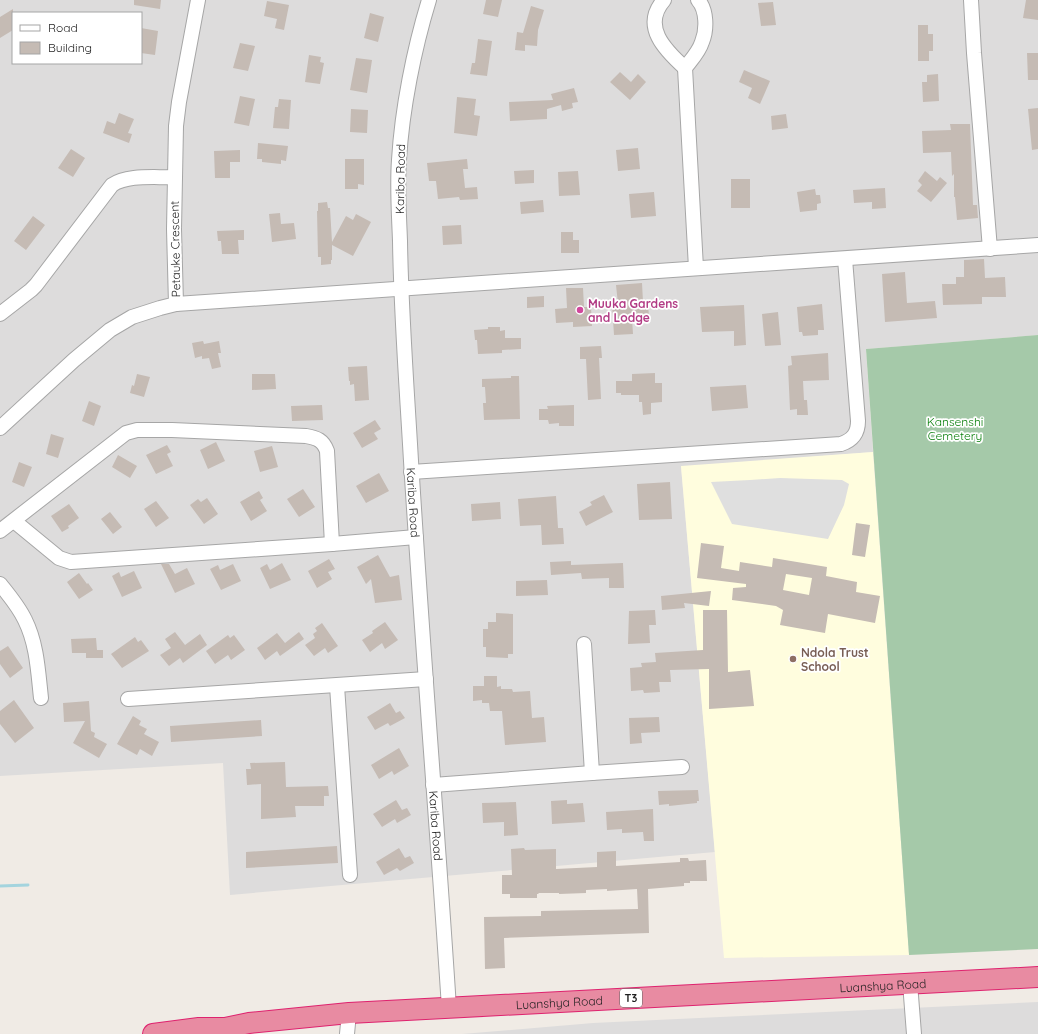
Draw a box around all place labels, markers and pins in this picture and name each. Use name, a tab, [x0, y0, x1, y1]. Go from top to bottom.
place label: Muuka Gardens and Lodge	[588, 296, 678, 325]
marker: Muuka Gardens and Lodge	[575, 305, 585, 315]
place label: Ndola Trust School	[801, 645, 869, 674]
marker: Ndola Trust School	[788, 654, 798, 664]

